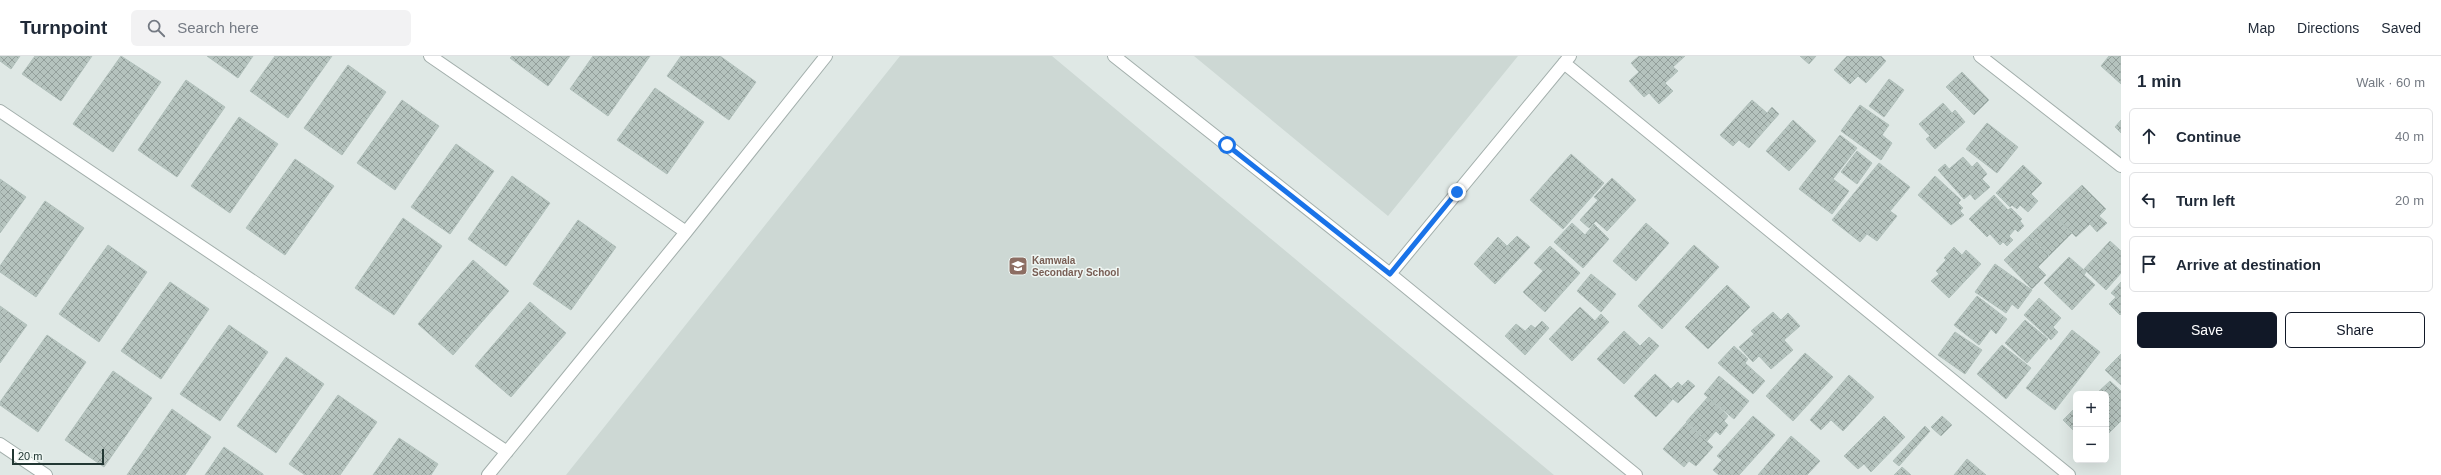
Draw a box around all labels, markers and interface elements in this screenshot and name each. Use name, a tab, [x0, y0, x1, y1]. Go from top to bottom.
search box	[131, 10, 411, 46]
text: Turnpoint	[20, 17, 107, 38]
icon: search	[145, 17, 167, 39]
text: Search here	[177, 19, 259, 36]
text: Map	[2248, 20, 2275, 36]
text: Directions	[2297, 20, 2359, 36]
text: Saved	[2381, 20, 2421, 36]
text: 1 min	[2137, 72, 2181, 91]
text: Walk · 60 m	[2356, 75, 2425, 90]
icon: ahead	[2138, 125, 2160, 147]
text: Continue	[2176, 128, 2241, 145]
text: 40 m	[2395, 129, 2424, 144]
route start	[1218, 136, 1236, 154]
route end	[1448, 183, 1466, 201]
icon: left	[2138, 189, 2160, 211]
text: Turn left	[2176, 192, 2235, 209]
text: 20 m	[2395, 193, 2424, 208]
icon: arrive	[2138, 253, 2160, 275]
school or university icon: Kamwala Secondary School	[1007, 255, 1029, 277]
place label: Kamwala Secondary School	[1032, 255, 1119, 278]
text: Arrive at destination	[2176, 256, 2321, 273]
button: Save	[2137, 312, 2277, 348]
button: Share	[2285, 312, 2425, 348]
map controls	[2073, 391, 2109, 463]
button: +	[2073, 391, 2109, 427]
button: −	[2073, 427, 2109, 463]
scale bar	[12, 447, 104, 466]
text: 20 m	[18, 450, 42, 462]

